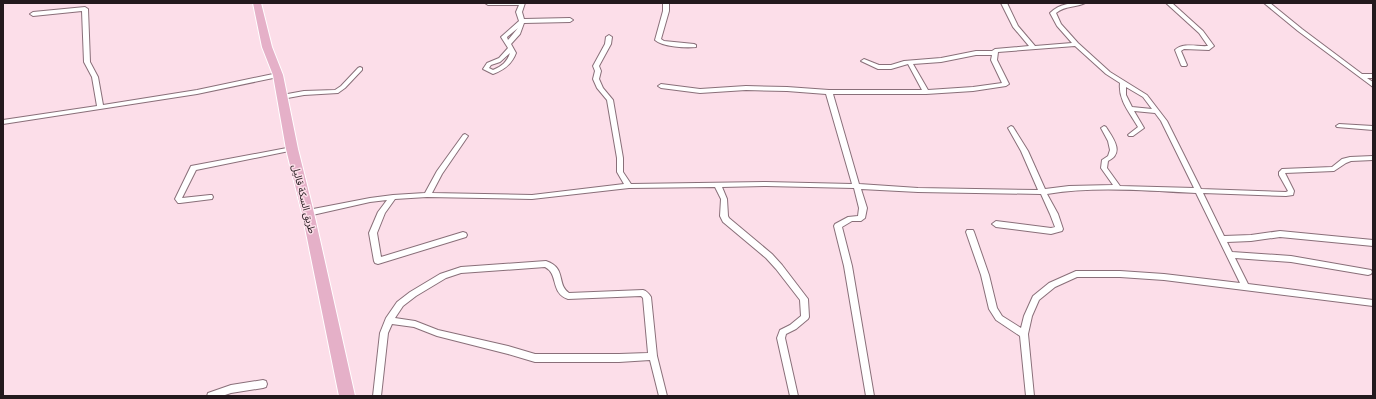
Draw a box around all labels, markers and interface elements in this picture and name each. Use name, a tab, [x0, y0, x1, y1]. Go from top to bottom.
street label: طريق السكة قاليل	[289, 163, 319, 235]

